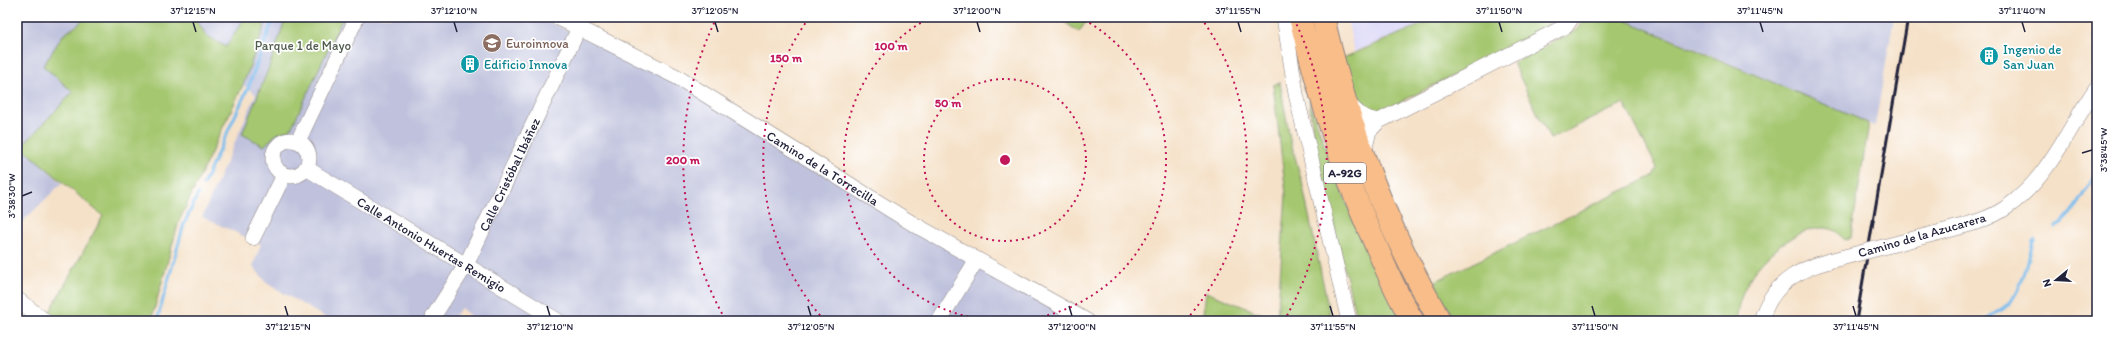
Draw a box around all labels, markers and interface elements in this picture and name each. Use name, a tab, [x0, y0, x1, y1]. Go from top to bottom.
text: 37°12'15"N	[170, 4, 216, 17]
text: 37°12'10"N	[431, 4, 477, 17]
text: 37°12'05"N	[692, 4, 739, 17]
text: 37°12'00"N	[953, 4, 1001, 17]
text: 37°11'55"N	[1215, 4, 1261, 17]
text: 37°11'50"N	[1476, 4, 1522, 17]
text: 37°11'45"N	[1737, 4, 1783, 17]
text: 37°11'40"N	[1998, 4, 2046, 17]
school or university icon: Euroinnova	[481, 32, 503, 54]
place label: Euroinnova	[506, 36, 569, 51]
park label: Parque 1 de Mayo	[255, 38, 352, 53]
text: 100 m	[874, 39, 908, 53]
place label: Ingenio de San Juan	[2003, 42, 2062, 72]
building icon: Ingenio de San Juan	[1978, 45, 2000, 67]
text: 150 m	[770, 51, 803, 65]
building icon: Edificio Innova	[459, 53, 481, 75]
place label: Edificio Innova	[484, 57, 568, 72]
text: 50 m	[935, 96, 962, 110]
street label: Calle Cristóbal Ibáñez	[476, 115, 543, 234]
street label: Camino de la Torrecilla	[764, 127, 882, 208]
text: 3°38'45"W	[2097, 127, 2110, 172]
text: 200 m	[666, 153, 701, 167]
centre of rings	[998, 153, 1012, 167]
road number: A-92G	[1324, 163, 1366, 183]
text: 3°38'30"W	[5, 173, 18, 219]
street label: Calle Antonio Huertas Remigio	[355, 193, 509, 295]
street label: Camino de la Azucarera	[1856, 209, 1988, 260]
north arrow	[2036, 260, 2076, 300]
text: N	[2040, 277, 2054, 288]
text: 37°12'15"N	[265, 320, 311, 333]
text: 37°12'10"N	[527, 320, 573, 333]
text: 37°12'05"N	[788, 320, 835, 333]
text: 37°12'00"N	[1048, 320, 1096, 333]
text: 37°11'55"N	[1310, 320, 1356, 333]
text: 37°11'50"N	[1572, 320, 1618, 333]
text: 37°11'45"N	[1833, 320, 1879, 333]

